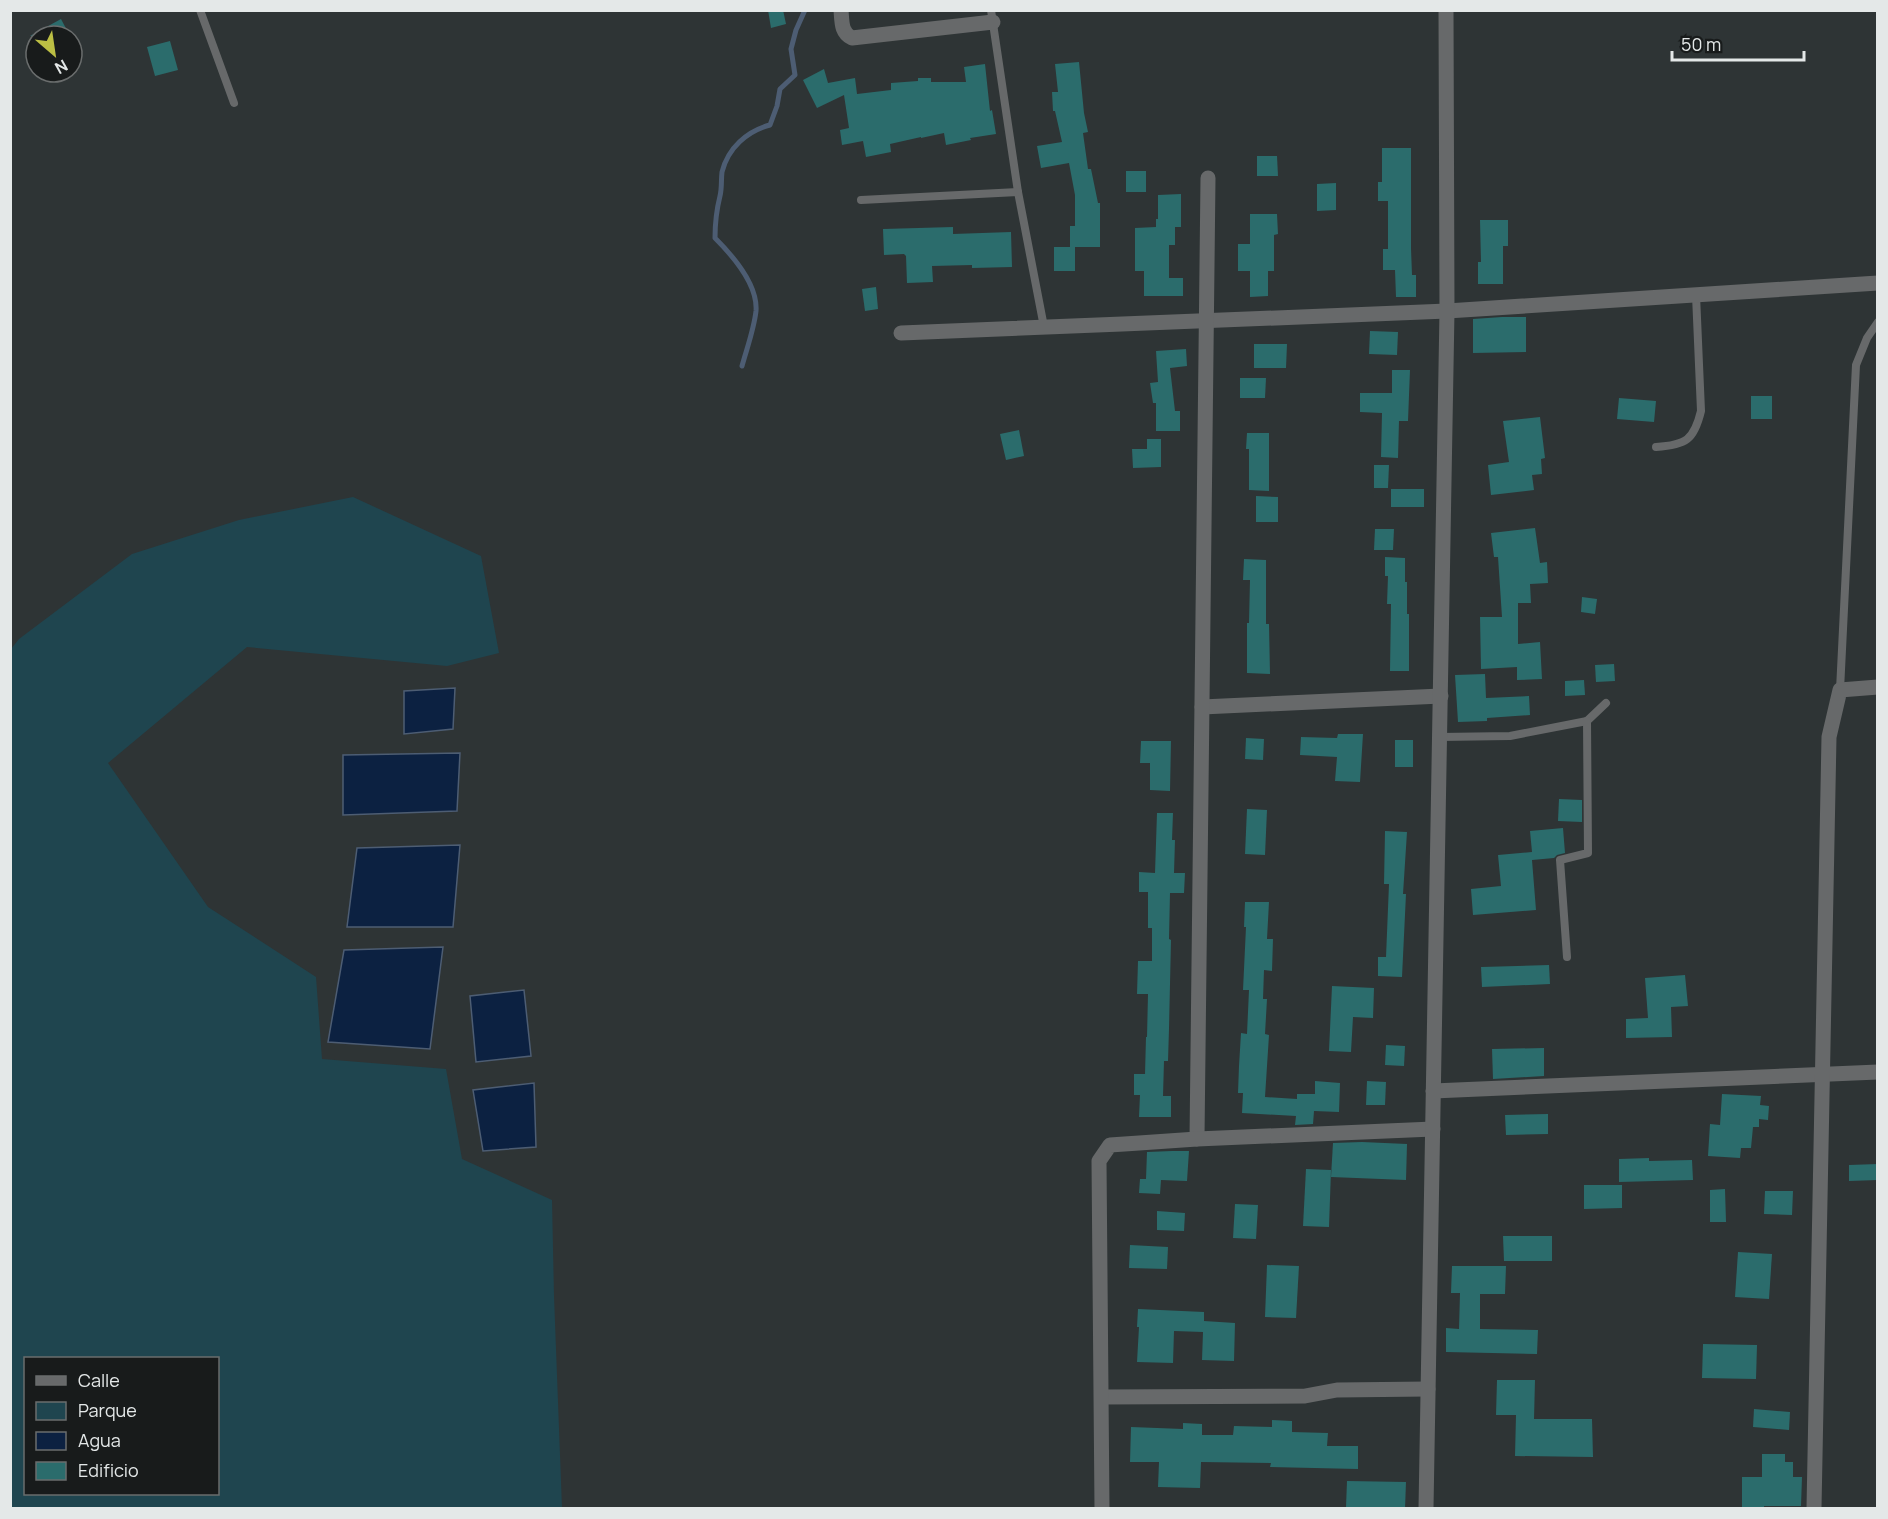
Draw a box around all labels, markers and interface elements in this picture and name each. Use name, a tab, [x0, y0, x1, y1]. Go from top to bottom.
north arrow	[24, 24, 84, 84]
scale bar	[1672, 24, 1804, 62]
text: 50 m	[1681, 32, 1721, 56]
text: N	[51, 55, 72, 80]
legend	[24, 1357, 219, 1495]
text: Calle	[78, 1368, 120, 1392]
text: Parque	[78, 1398, 137, 1422]
text: Agua	[78, 1428, 121, 1452]
text: Edificio	[78, 1458, 139, 1482]

